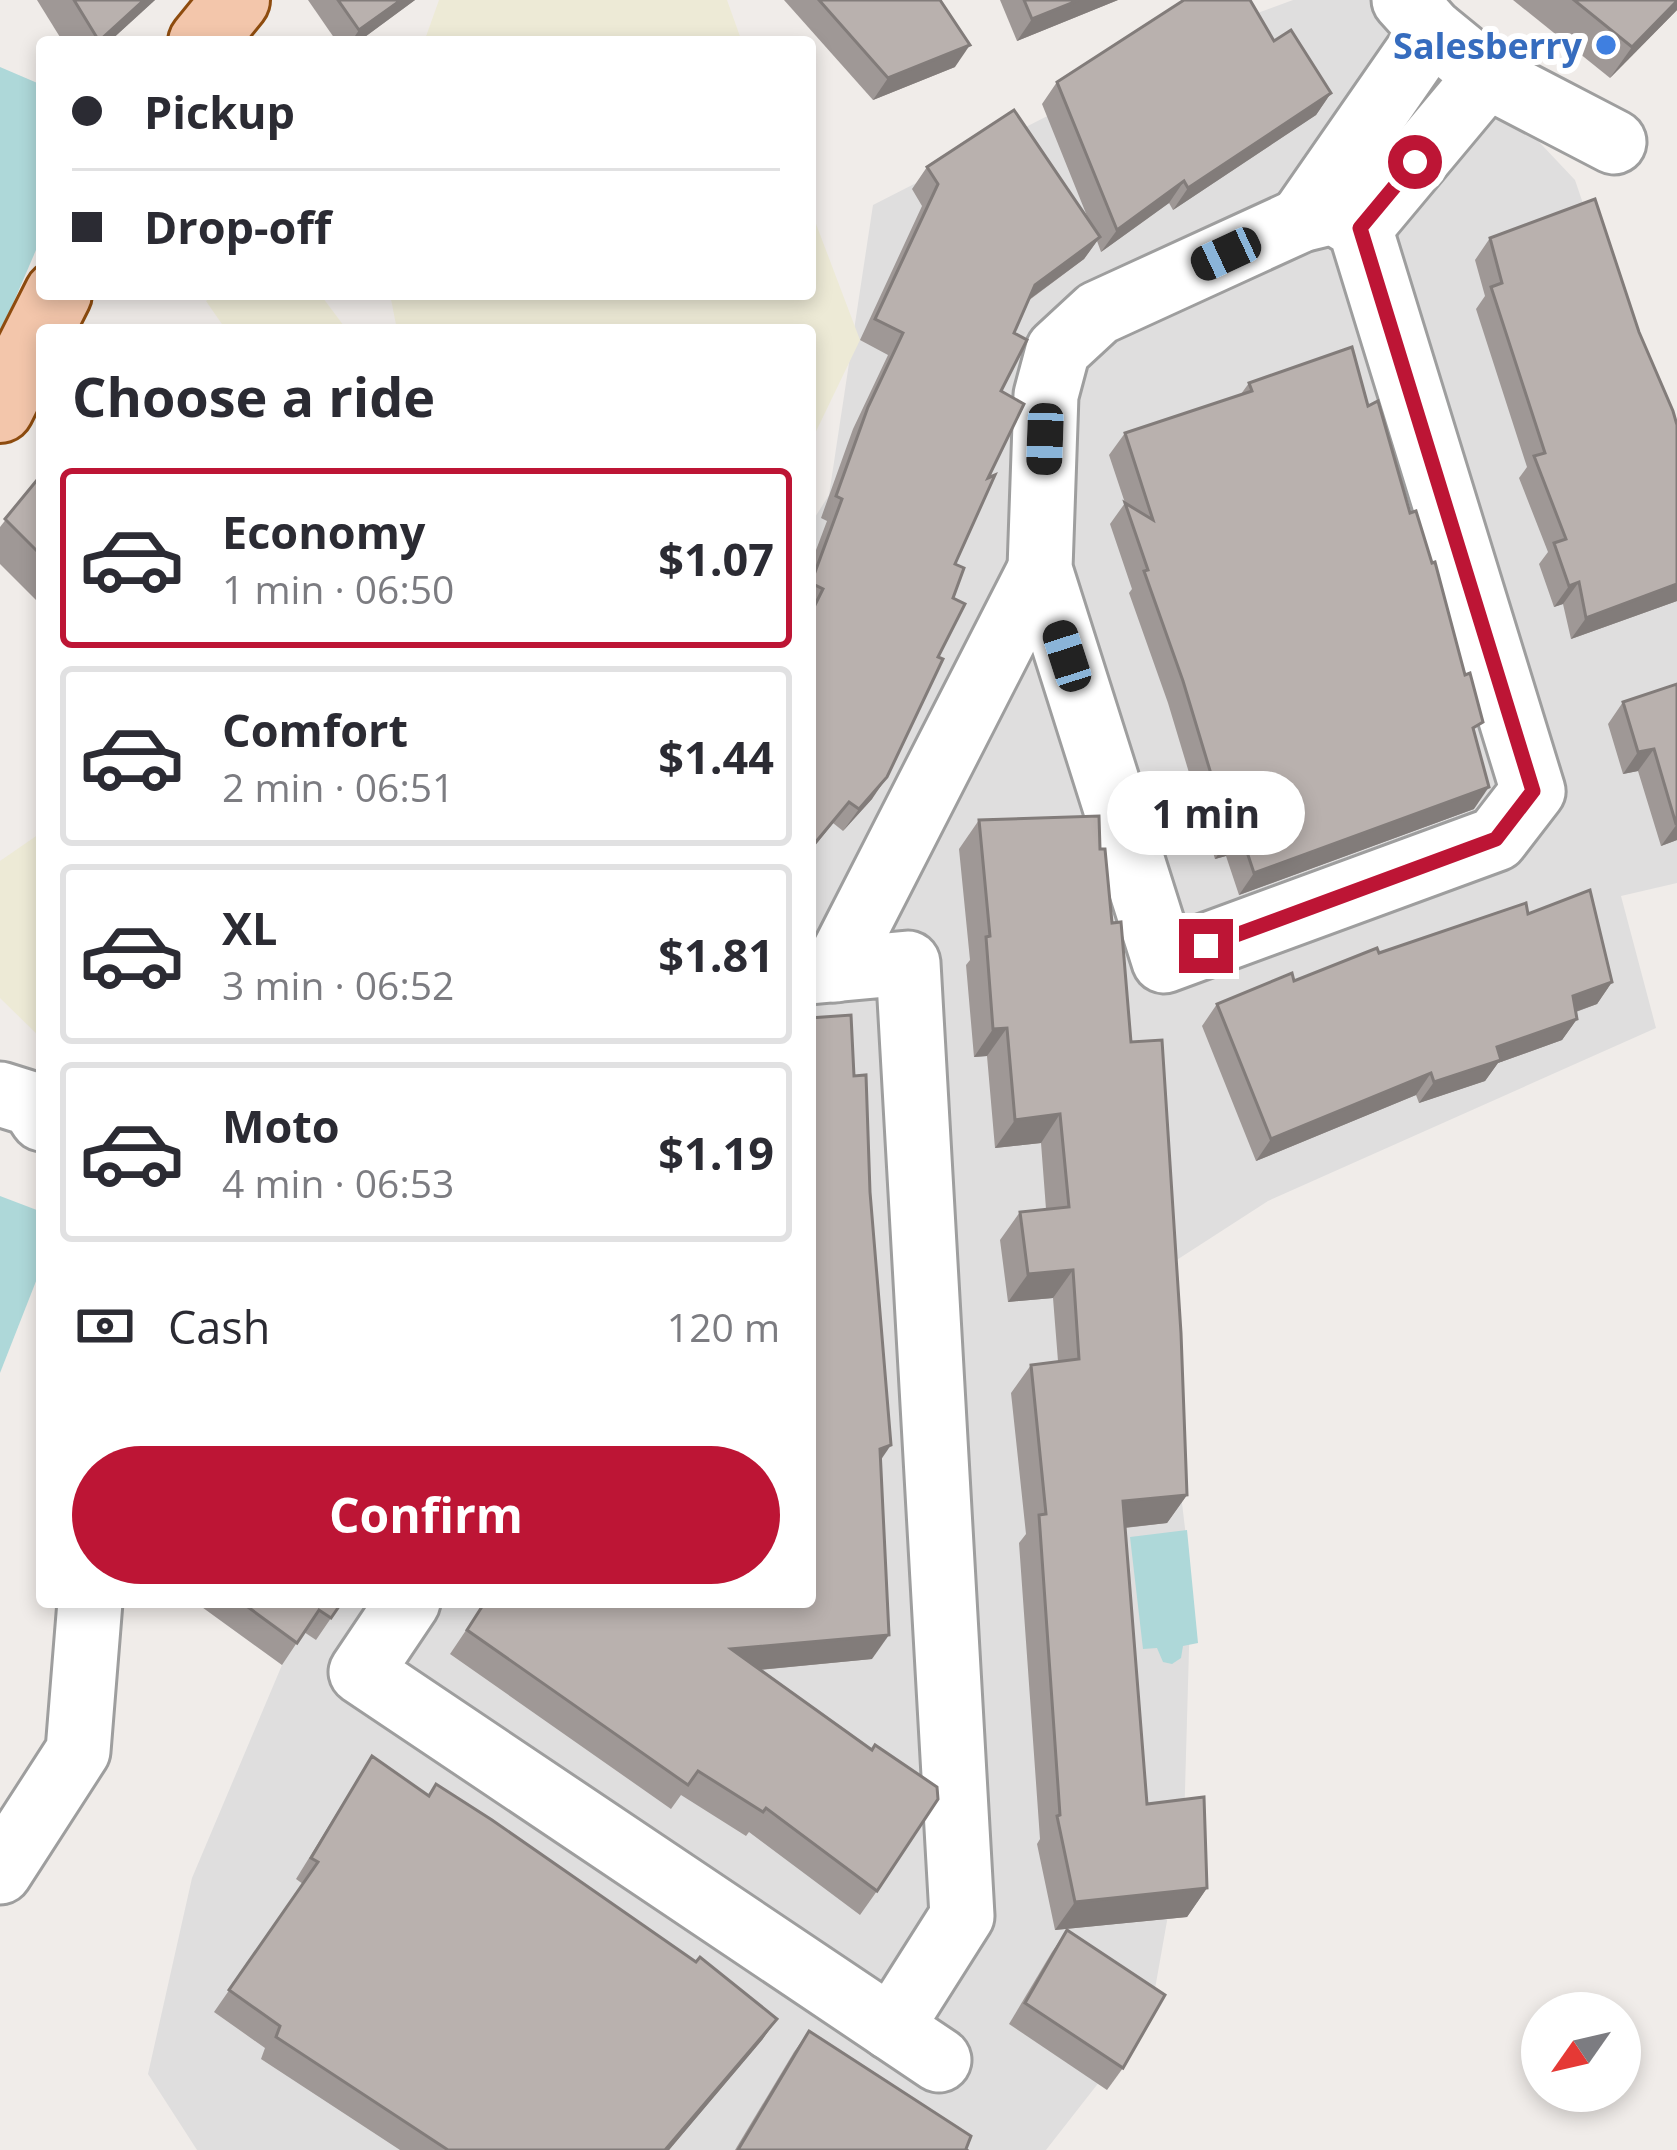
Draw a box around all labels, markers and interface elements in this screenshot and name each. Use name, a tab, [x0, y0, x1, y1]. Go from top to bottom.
place label: Salesberry	[1393, 21, 1583, 70]
marker: Salesberry	[1593, 32, 1619, 58]
text: Pickup	[144, 81, 295, 142]
route start	[1388, 135, 1442, 189]
text: Drop-off	[144, 196, 331, 257]
car	[1186, 222, 1266, 286]
text: Choose a ride	[72, 359, 435, 433]
car	[1026, 402, 1064, 476]
text: Economy	[222, 501, 425, 562]
icon: car	[78, 504, 186, 612]
text: $1.07	[658, 528, 774, 589]
text: 1 min · 06:50	[222, 562, 454, 615]
car	[1039, 616, 1095, 696]
text: Comfort	[222, 699, 408, 760]
icon: car	[78, 702, 186, 810]
text: $1.44	[658, 726, 774, 787]
text: 2 min · 06:51	[222, 760, 454, 813]
callout: 1 min	[1107, 772, 1305, 856]
text: 1 min	[1152, 786, 1260, 839]
text: XL	[222, 897, 277, 958]
icon: car	[78, 900, 186, 1008]
route end	[1179, 919, 1233, 973]
text: $1.81	[658, 924, 774, 985]
text: 3 min · 06:52	[222, 958, 454, 1011]
text: Moto	[222, 1095, 340, 1156]
icon: car	[78, 1098, 186, 1206]
text: $1.19	[658, 1122, 774, 1183]
text: 4 min · 06:53	[222, 1156, 454, 1209]
icon: cash	[72, 1293, 138, 1359]
text: Cash	[168, 1296, 270, 1357]
text: 120 m	[667, 1300, 780, 1353]
button: Confirm	[72, 1446, 780, 1584]
north arrow	[1521, 1992, 1641, 2112]
map controls	[1521, 1992, 1641, 2112]

